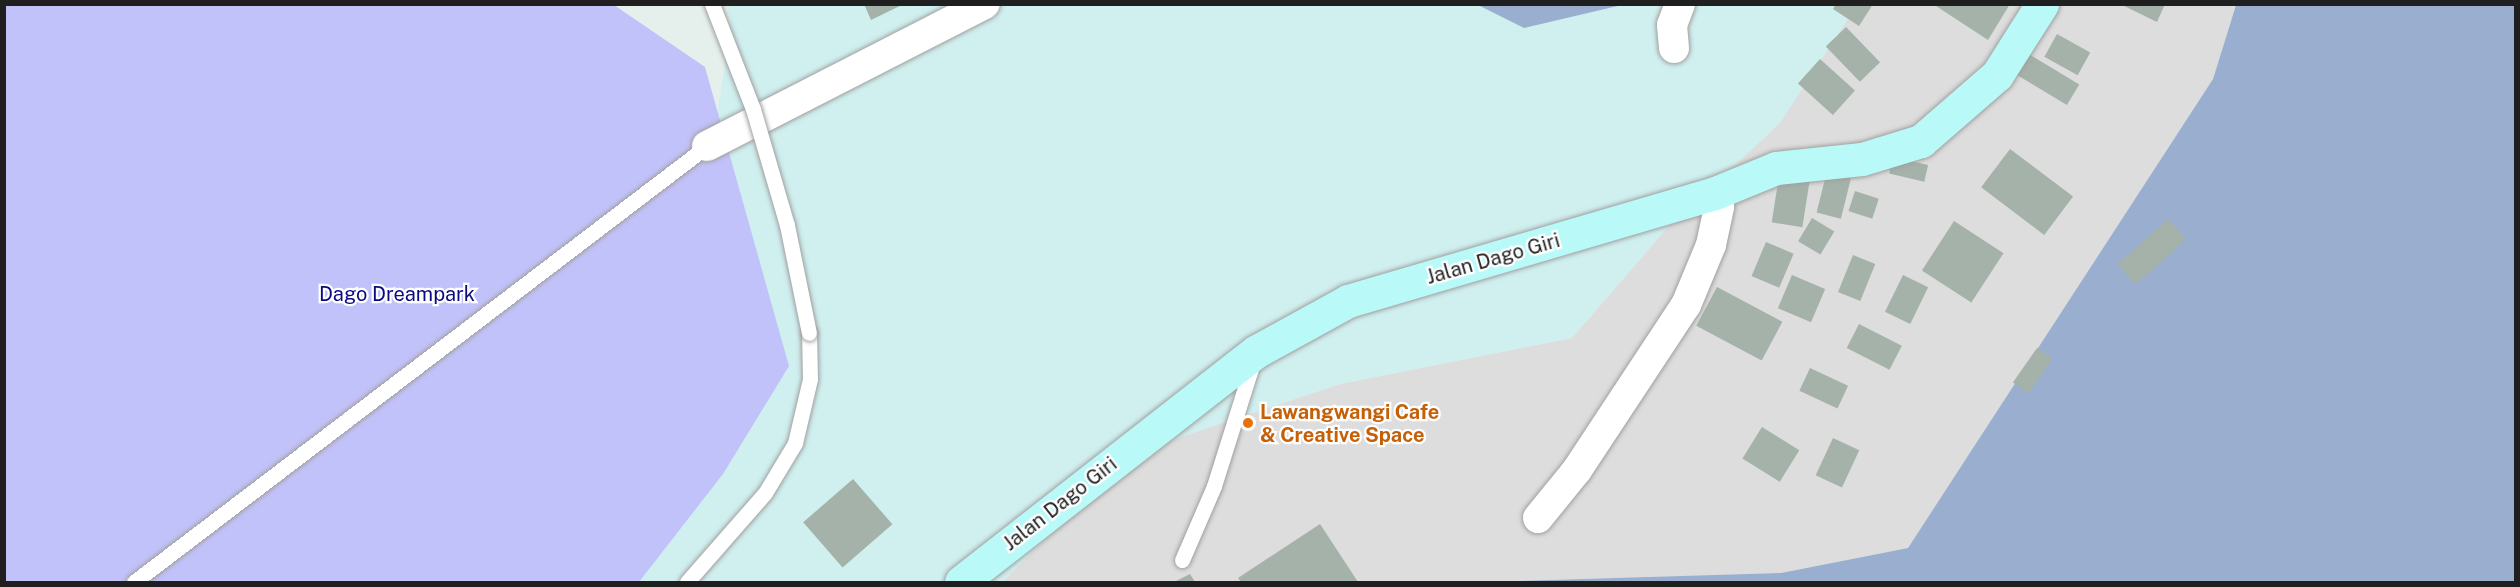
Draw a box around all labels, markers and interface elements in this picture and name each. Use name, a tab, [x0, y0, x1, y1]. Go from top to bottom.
street label: Jalan Dago Giri	[1423, 228, 1563, 290]
park label: Dago Dreampark	[319, 282, 475, 306]
place label: Lawangwangi Cafe & Creative Space	[1260, 400, 1439, 447]
marker: Lawangwangi Cafe & Creative Space	[1241, 416, 1255, 430]
street label: Jalan Dago Giri	[998, 452, 1122, 556]

